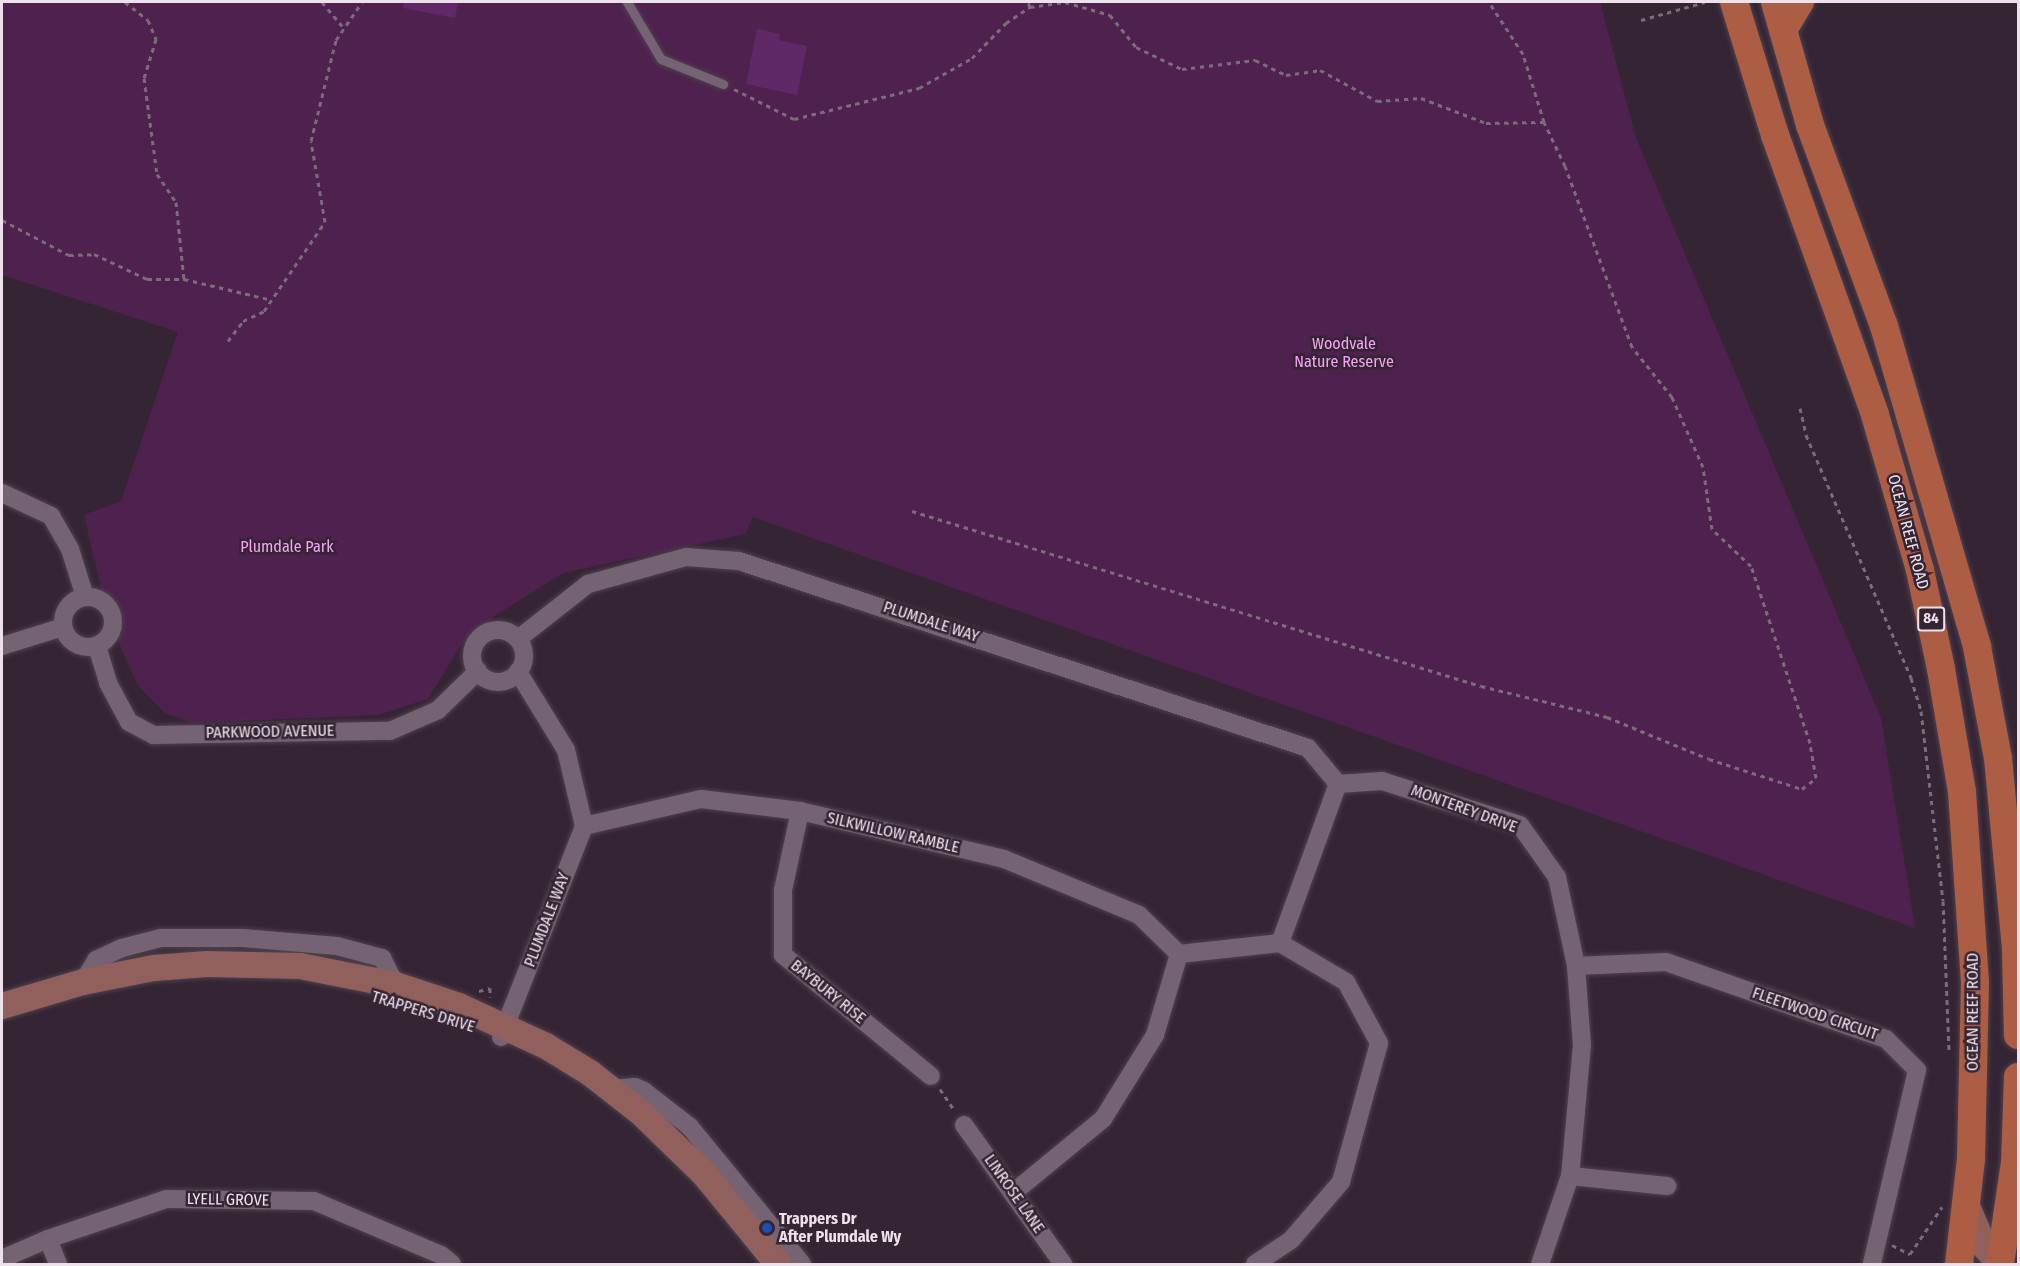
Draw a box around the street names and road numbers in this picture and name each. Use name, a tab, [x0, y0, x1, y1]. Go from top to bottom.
street label: OCEAN REEF ROAD	[1883, 472, 1933, 592]
street label: PLUMDALE WAY	[881, 598, 981, 646]
road number: 84	[1916, 607, 1946, 631]
street label: PARKWOOD AVENUE	[206, 721, 334, 743]
street label: MONTEREY DRIVE	[1408, 781, 1520, 837]
street label: SILKWILLOW RAMBLE	[825, 808, 961, 858]
street label: PLUMDALE WAY	[520, 870, 574, 970]
street label: OCEAN REEF ROAD	[1963, 953, 1983, 1071]
street label: BAYBURY RISE	[787, 956, 869, 1028]
street label: FLEETWOOD CIRCUIT	[1750, 984, 1880, 1044]
street label: TRAPPERS DRIVE	[369, 987, 477, 1037]
street label: LINROSE LANE	[980, 1151, 1048, 1237]
street label: LYELL GROVE	[187, 1190, 269, 1210]

